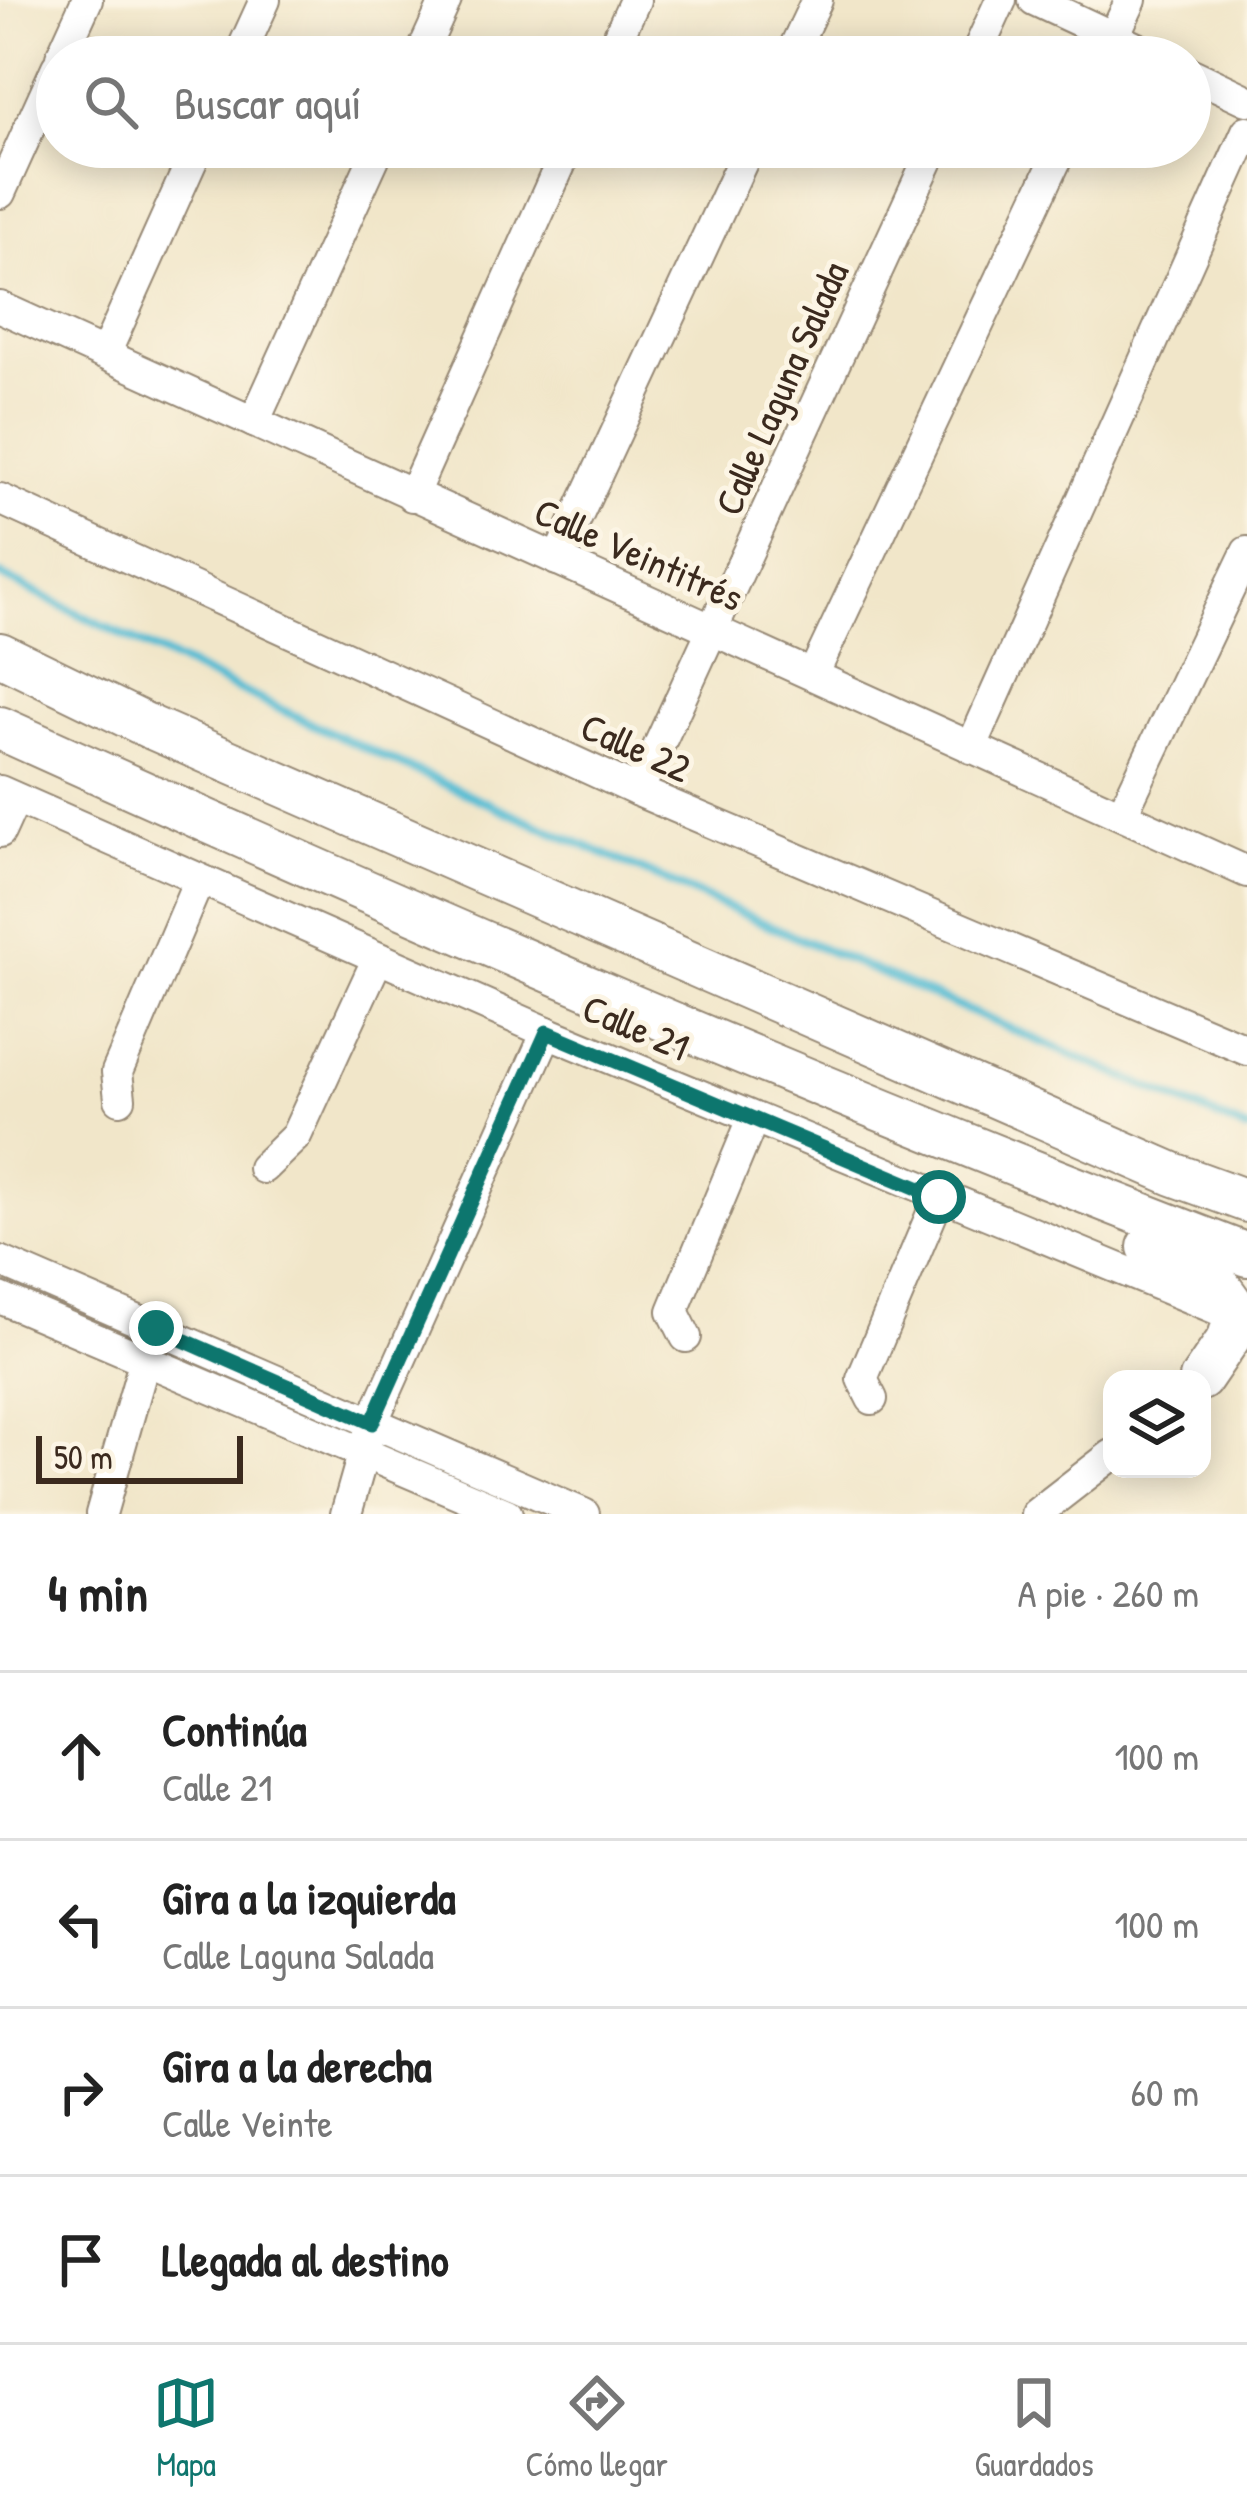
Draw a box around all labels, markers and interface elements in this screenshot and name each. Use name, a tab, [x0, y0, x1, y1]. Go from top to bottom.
search box	[36, 36, 1211, 168]
icon: search	[78, 69, 144, 135]
text: Buscar aquí	[174, 72, 361, 133]
street label: Calle Laguna Salada	[701, 253, 860, 523]
street label: Calle Veintitrés	[527, 484, 752, 623]
street label: Calle 22	[573, 699, 699, 794]
street label: Calle 21	[575, 981, 697, 1072]
route start	[912, 1170, 966, 1224]
route end	[129, 1301, 183, 1355]
map controls	[1103, 1370, 1211, 1478]
button: layers	[1103, 1370, 1211, 1478]
scale bar	[36, 1430, 243, 1483]
text: 50 m	[54, 1435, 113, 1479]
text: 4 min	[48, 1558, 148, 1627]
text: A pie · 260 m	[1018, 1566, 1199, 1619]
text: Continúa	[162, 1699, 307, 1760]
icon: ahead	[48, 1723, 114, 1789]
text: 100 m	[1114, 1729, 1199, 1782]
text: Calle 21	[162, 1760, 272, 1813]
text: Gira a la izquierda	[162, 1867, 456, 1928]
icon: left	[48, 1891, 114, 1957]
text: 100 m	[1114, 1897, 1199, 1950]
text: Calle Laguna Salada	[162, 1928, 434, 1981]
text: Gira a la derecha	[162, 2035, 432, 2096]
icon: right	[48, 2059, 114, 2125]
text: 60 m	[1130, 2065, 1199, 2118]
text: Calle Veinte	[162, 2096, 333, 2149]
icon: arrive	[48, 2227, 114, 2293]
text: Llegada al destino	[162, 2229, 449, 2290]
tab: Mapa	[153, 2370, 219, 2486]
tab: Cómo llegar	[526, 2370, 668, 2486]
tab: Guardados	[974, 2370, 1094, 2486]

